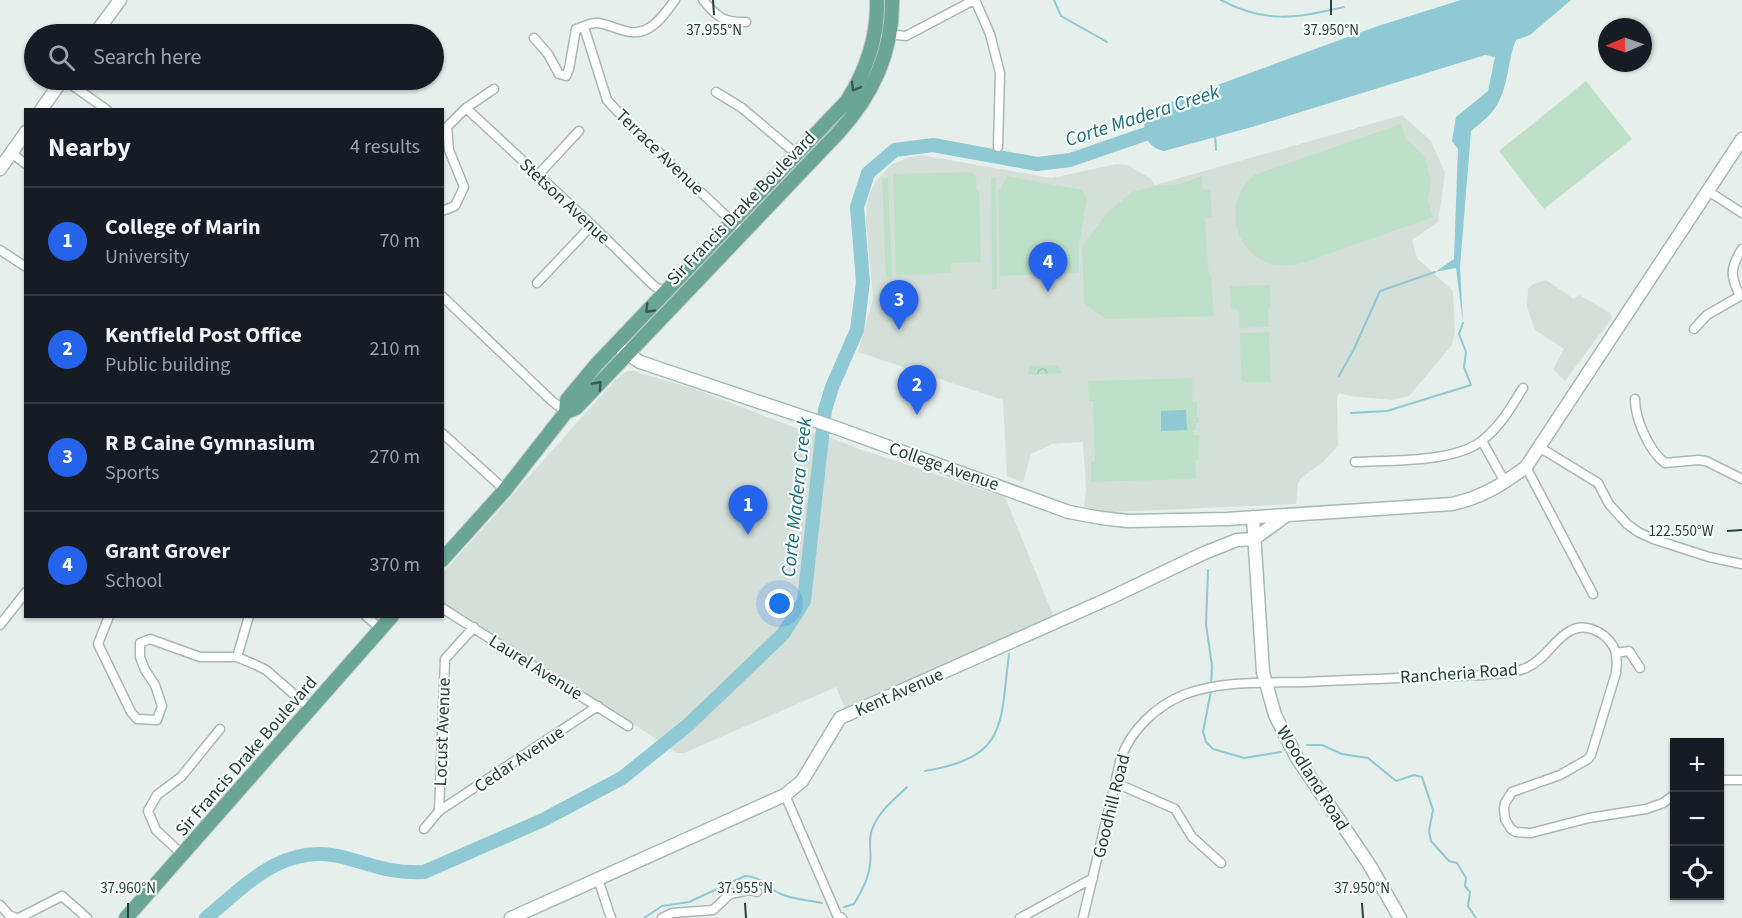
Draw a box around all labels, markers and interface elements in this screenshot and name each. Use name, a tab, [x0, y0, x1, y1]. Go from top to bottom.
north arrow	[1598, 18, 1652, 72]
text: 37.955°N	[686, 20, 742, 41]
text: 37.950°N	[1303, 20, 1359, 41]
search box	[24, 24, 444, 90]
icon: search	[45, 41, 78, 74]
text: Search here	[93, 41, 201, 73]
water label: Corte Madera Creek	[1062, 78, 1224, 154]
one-way arrow	[851, 80, 862, 91]
street label: Terrace Avenue	[610, 104, 710, 201]
street label: Sir Francis Drake Boulevard	[661, 126, 822, 291]
text: Nearby	[48, 129, 131, 166]
text: 4 results	[350, 133, 420, 161]
street label: Stetson Avenue	[514, 153, 616, 250]
text: College of Marin	[105, 211, 261, 243]
text: 1	[62, 227, 73, 255]
text: 70 m	[380, 227, 420, 255]
pin: 4	[1028, 242, 1068, 292]
text: University	[105, 243, 189, 271]
pin: 3	[880, 280, 918, 330]
one-way arrow	[645, 302, 656, 313]
text: Kentfield Post Office	[105, 319, 302, 351]
text: 2	[62, 335, 73, 363]
text: 210 m	[370, 335, 420, 363]
text: Public building	[105, 351, 230, 379]
pin: 2	[898, 366, 936, 415]
one-way arrow	[590, 381, 601, 392]
water label: Corte Madera Creek	[775, 415, 819, 579]
text: R B Caine Gymnasium	[105, 427, 315, 459]
street label: College Avenue	[885, 436, 1002, 497]
text: 3	[62, 443, 73, 471]
text: 270 m	[370, 443, 420, 471]
text: Sports	[105, 459, 160, 487]
pin: 1	[728, 486, 768, 535]
text: 122.550°W	[1648, 521, 1714, 542]
text: Grant Grover	[105, 535, 230, 567]
text: 4	[62, 551, 73, 579]
text: 370 m	[370, 551, 420, 579]
text: School	[105, 567, 162, 595]
your location	[765, 589, 794, 618]
street label: Laurel Avenue	[484, 629, 587, 706]
street label: Rancheria Road	[1399, 657, 1519, 690]
street label: Kent Avenue	[851, 662, 947, 723]
street label: Sir Francis Drake Boulevard	[170, 671, 323, 842]
street label: Locust Avenue	[428, 677, 457, 787]
street label: Cedar Avenue	[469, 720, 569, 799]
street label: Woodland Road	[1270, 721, 1355, 836]
map controls	[1670, 738, 1724, 900]
button: +	[1670, 738, 1724, 792]
street label: Goodhill Road	[1087, 752, 1136, 861]
button: −	[1670, 792, 1724, 846]
button: locate	[1670, 846, 1724, 900]
text: 37.960°N	[100, 878, 156, 899]
text: 37.955°N	[717, 878, 773, 899]
text: 37.950°N	[1334, 878, 1390, 899]

